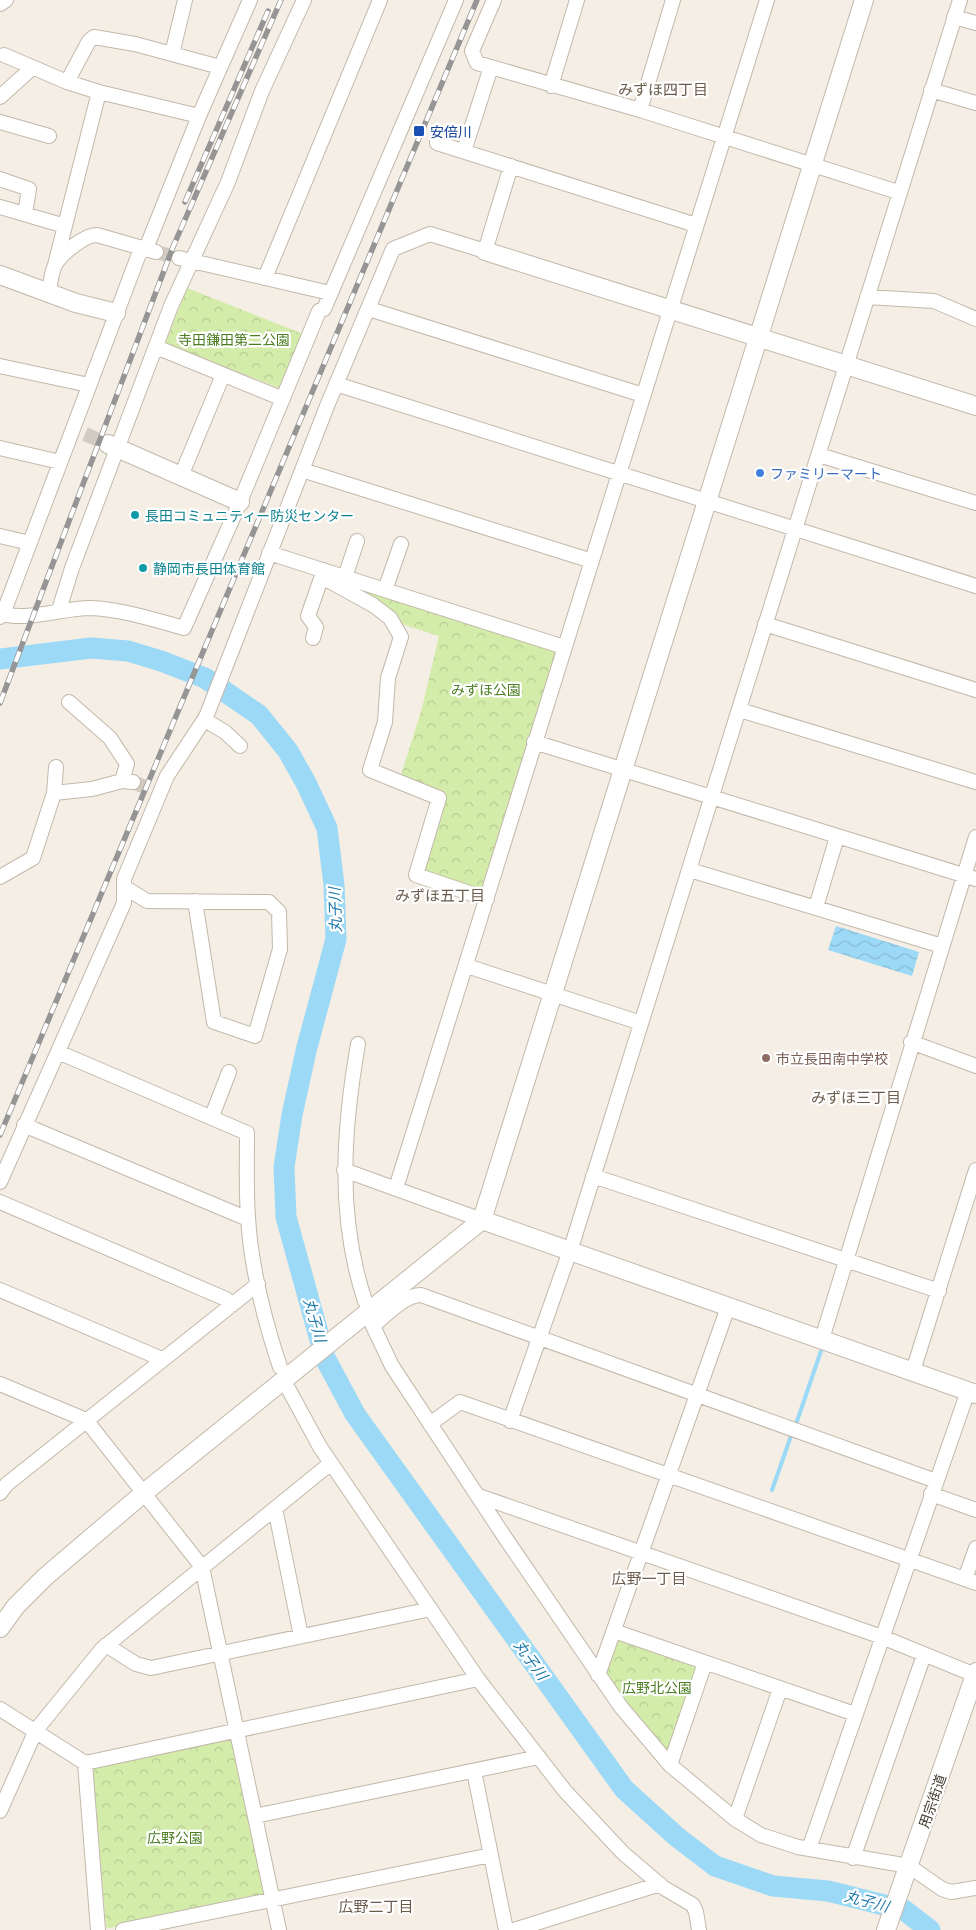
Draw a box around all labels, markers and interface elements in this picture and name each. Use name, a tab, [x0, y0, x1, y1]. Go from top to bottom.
district label: みずほ四丁目	[618, 78, 708, 101]
place label: 安倍川	[430, 121, 472, 142]
marker: 安倍川	[412, 124, 426, 138]
park label: 寺田鎌田第二公園	[178, 329, 290, 350]
place label: ファミリーマート	[770, 463, 882, 484]
marker: ファミリーマート	[754, 467, 766, 479]
place label: 長田コミュニティー防災センター	[145, 505, 354, 526]
marker: 長田コミュニティー防災センター	[129, 509, 141, 521]
place label: 静岡市長田体育館	[153, 558, 265, 579]
marker: 静岡市長田体育館	[137, 562, 149, 574]
park label: みずほ公園	[451, 679, 521, 700]
district label: みずほ五丁目	[395, 884, 485, 907]
water label: 丸子川	[323, 885, 347, 933]
place label: 市立長田南中学校	[776, 1048, 888, 1069]
marker: 市立長田南中学校	[760, 1052, 772, 1064]
district label: みずほ三丁目	[811, 1086, 901, 1109]
water label: 丸子川	[298, 1295, 333, 1347]
district label: 広野一丁目	[611, 1567, 687, 1590]
water label: 丸子川	[508, 1635, 555, 1687]
park label: 広野北公園	[622, 1677, 692, 1698]
street label: 用宗街道	[913, 1771, 951, 1831]
park label: 広野公園	[147, 1827, 203, 1848]
water label: 丸子川	[842, 1884, 894, 1918]
district label: 広野二丁目	[338, 1895, 414, 1918]

